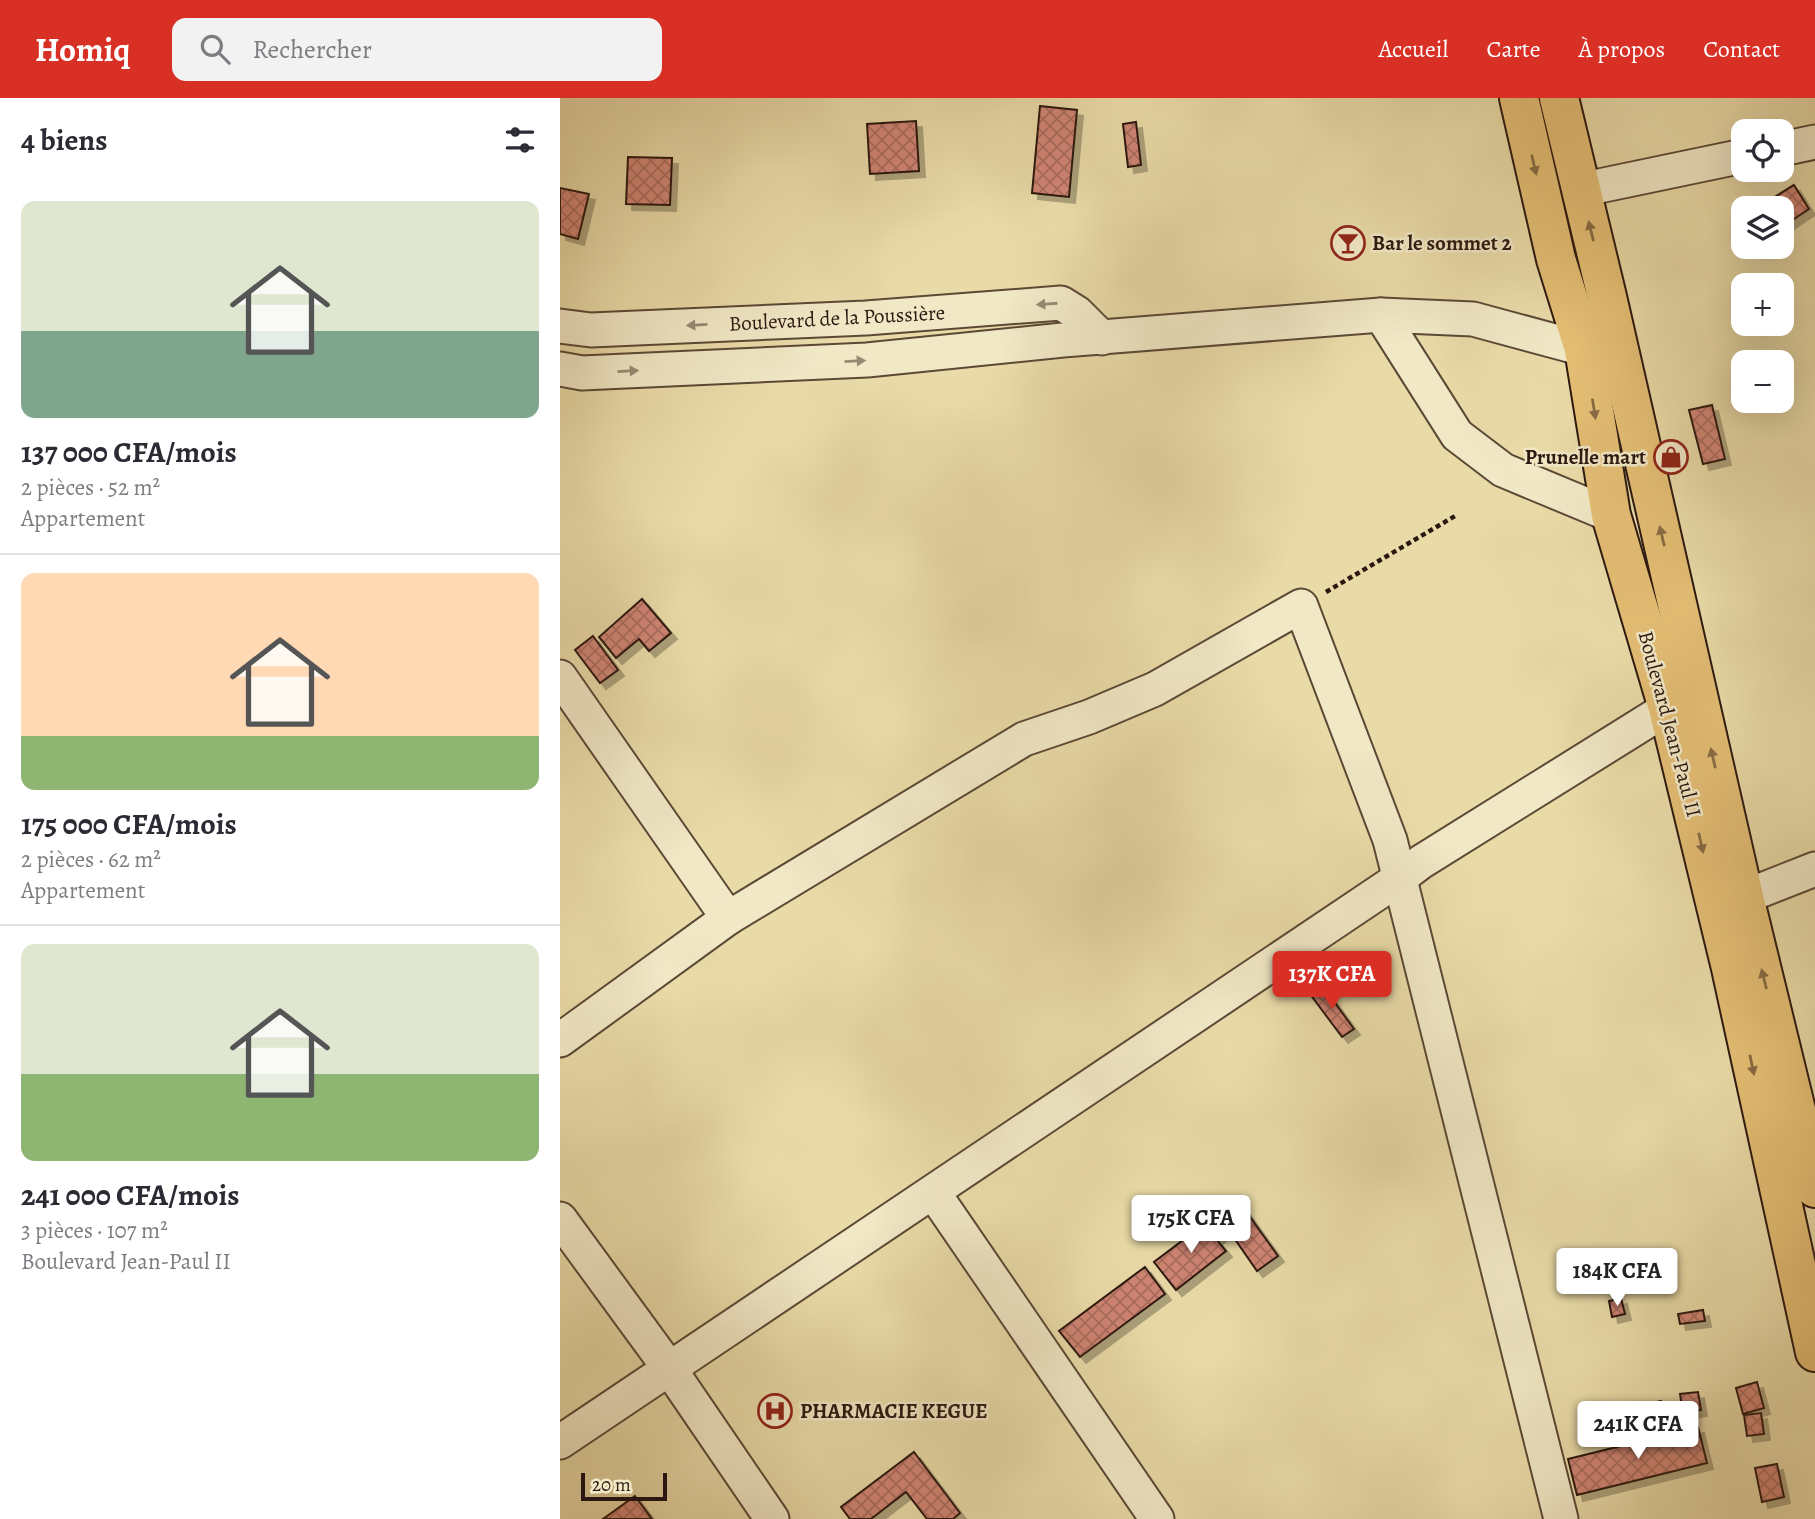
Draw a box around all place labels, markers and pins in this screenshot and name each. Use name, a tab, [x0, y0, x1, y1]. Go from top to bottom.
bar icon: Bar le sommet 2	[1329, 224, 1367, 262]
place label: Bar le sommet 2	[1372, 229, 1512, 257]
shop icon: Prunelle mart	[1652, 438, 1690, 476]
place label: Prunelle mart	[1525, 443, 1646, 471]
pin: 137K CFA	[1260, 951, 1404, 1011]
pin: 175K CFA	[1119, 1196, 1263, 1255]
pin: 184K CFA	[1545, 1248, 1689, 1308]
hospital icon: PHARMACIE KEGUE	[756, 1392, 794, 1430]
place label: PHARMACIE KEGUE	[800, 1397, 987, 1425]
pin: 241K CFA	[1566, 1402, 1710, 1461]

